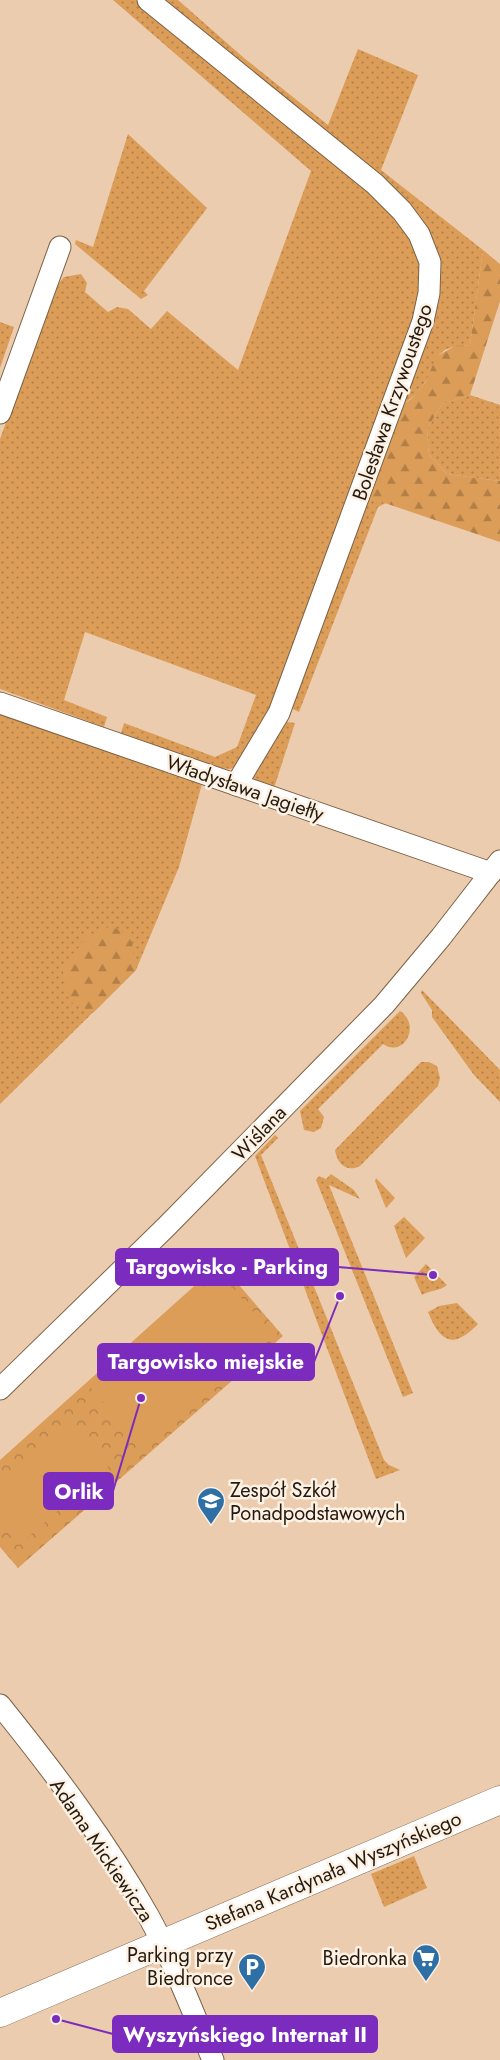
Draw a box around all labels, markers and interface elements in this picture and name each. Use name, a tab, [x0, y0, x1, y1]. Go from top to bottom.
street label: Bolesława Krzywoustego	[345, 300, 440, 504]
street label: Władysława Jagiełły	[162, 748, 328, 829]
street label: Wiślana	[226, 1099, 293, 1168]
callout: Targowisko - Parking	[116, 1249, 338, 1285]
text: Targowisko - Parking	[126, 1252, 328, 1282]
callout: Targowisko miejskie	[98, 1344, 314, 1380]
text: Targowisko miejskie	[108, 1347, 304, 1377]
callout: Orlik	[44, 1473, 113, 1509]
place label: Zespół Szkół Ponadpodstawowych	[230, 1476, 406, 1528]
text: Orlik	[54, 1477, 104, 1507]
school or university icon: Zespół Szkół Ponadpodstawowych	[196, 1486, 226, 1525]
street label: Adama Mickiewicza	[43, 1773, 160, 1928]
street label: Stefana Kardynała Wyszyńskiego	[201, 1804, 466, 1939]
place label: Parking przy Biedronce	[127, 1941, 233, 1993]
supermarket icon: Biedronka	[411, 1943, 441, 1982]
place label: Biedronka	[323, 1944, 407, 1973]
parking icon: Parking przy Biedronce	[237, 1952, 267, 1991]
callout: Wyszyńskiego Internat II	[113, 2016, 377, 2052]
text: Wyszyńskiego Internat II	[123, 2020, 367, 2050]

